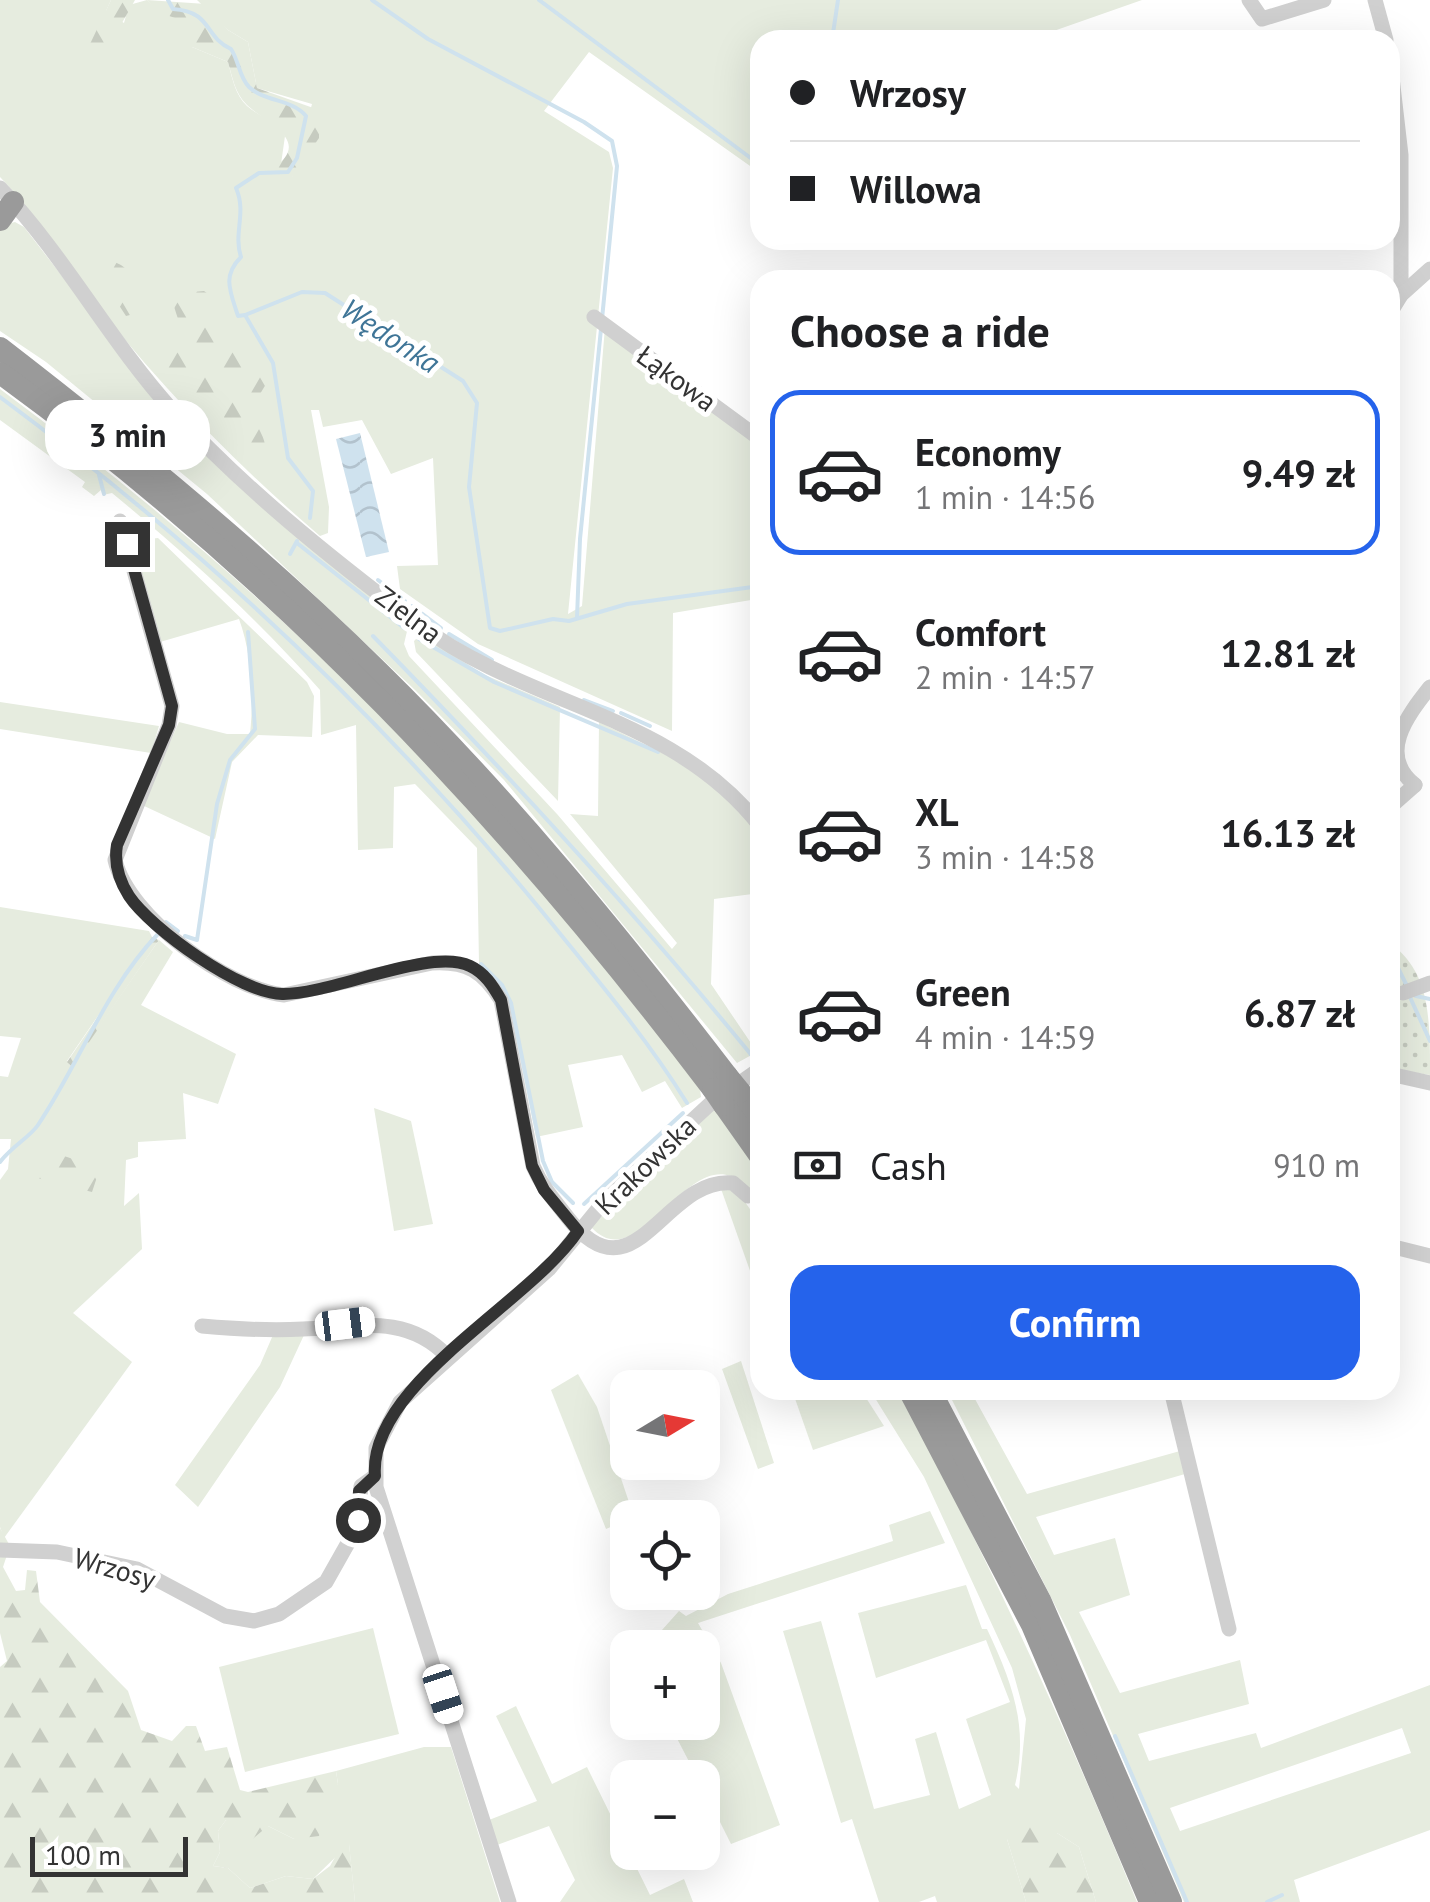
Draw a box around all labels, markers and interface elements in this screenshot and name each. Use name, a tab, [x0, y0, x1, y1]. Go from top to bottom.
text: Wrzosy	[850, 68, 966, 117]
text: Willowa	[850, 164, 982, 213]
water label: Wędonka	[334, 289, 448, 381]
text: Choose a ride	[790, 301, 1050, 359]
street label: Łąkowa	[630, 337, 724, 419]
callout: 3 min	[44, 399, 210, 469]
text: 3 min	[88, 414, 167, 456]
text: Economy	[915, 427, 1061, 476]
icon: car	[795, 428, 885, 518]
text: 9.49 zł	[1242, 448, 1355, 497]
text: 1 min · 14:56	[915, 476, 1095, 518]
route end	[105, 522, 150, 567]
street label: Zielna	[368, 577, 450, 651]
text: Comfort	[915, 607, 1046, 656]
icon: car	[795, 608, 885, 698]
text: 12.81 zł	[1220, 628, 1355, 677]
text: 2 min · 14:57	[915, 656, 1095, 698]
text: XL	[915, 787, 959, 836]
icon: car	[795, 788, 885, 878]
text: 16.13 zł	[1220, 808, 1355, 857]
text: 3 min · 14:58	[915, 836, 1095, 878]
text: Green	[915, 967, 1011, 1016]
icon: car	[795, 968, 885, 1058]
text: 6.87 zł	[1244, 988, 1355, 1037]
text: 4 min · 14:59	[915, 1016, 1095, 1058]
street label: Krakowska	[586, 1108, 704, 1222]
icon: cash	[790, 1138, 845, 1193]
text: Cash	[870, 1141, 947, 1190]
text: 910 m	[1273, 1144, 1360, 1186]
button: Confirm	[790, 1265, 1360, 1380]
car	[313, 1305, 377, 1343]
north arrow	[610, 1370, 720, 1480]
map controls	[610, 1370, 720, 1870]
route start	[336, 1498, 381, 1543]
button: locate	[610, 1500, 720, 1610]
street label: Wrzosy	[70, 1539, 160, 1597]
button: +	[610, 1630, 720, 1740]
car	[419, 1661, 467, 1727]
button: −	[610, 1760, 720, 1870]
scale bar	[30, 1832, 188, 1876]
text: 100 m	[45, 1836, 121, 1873]

